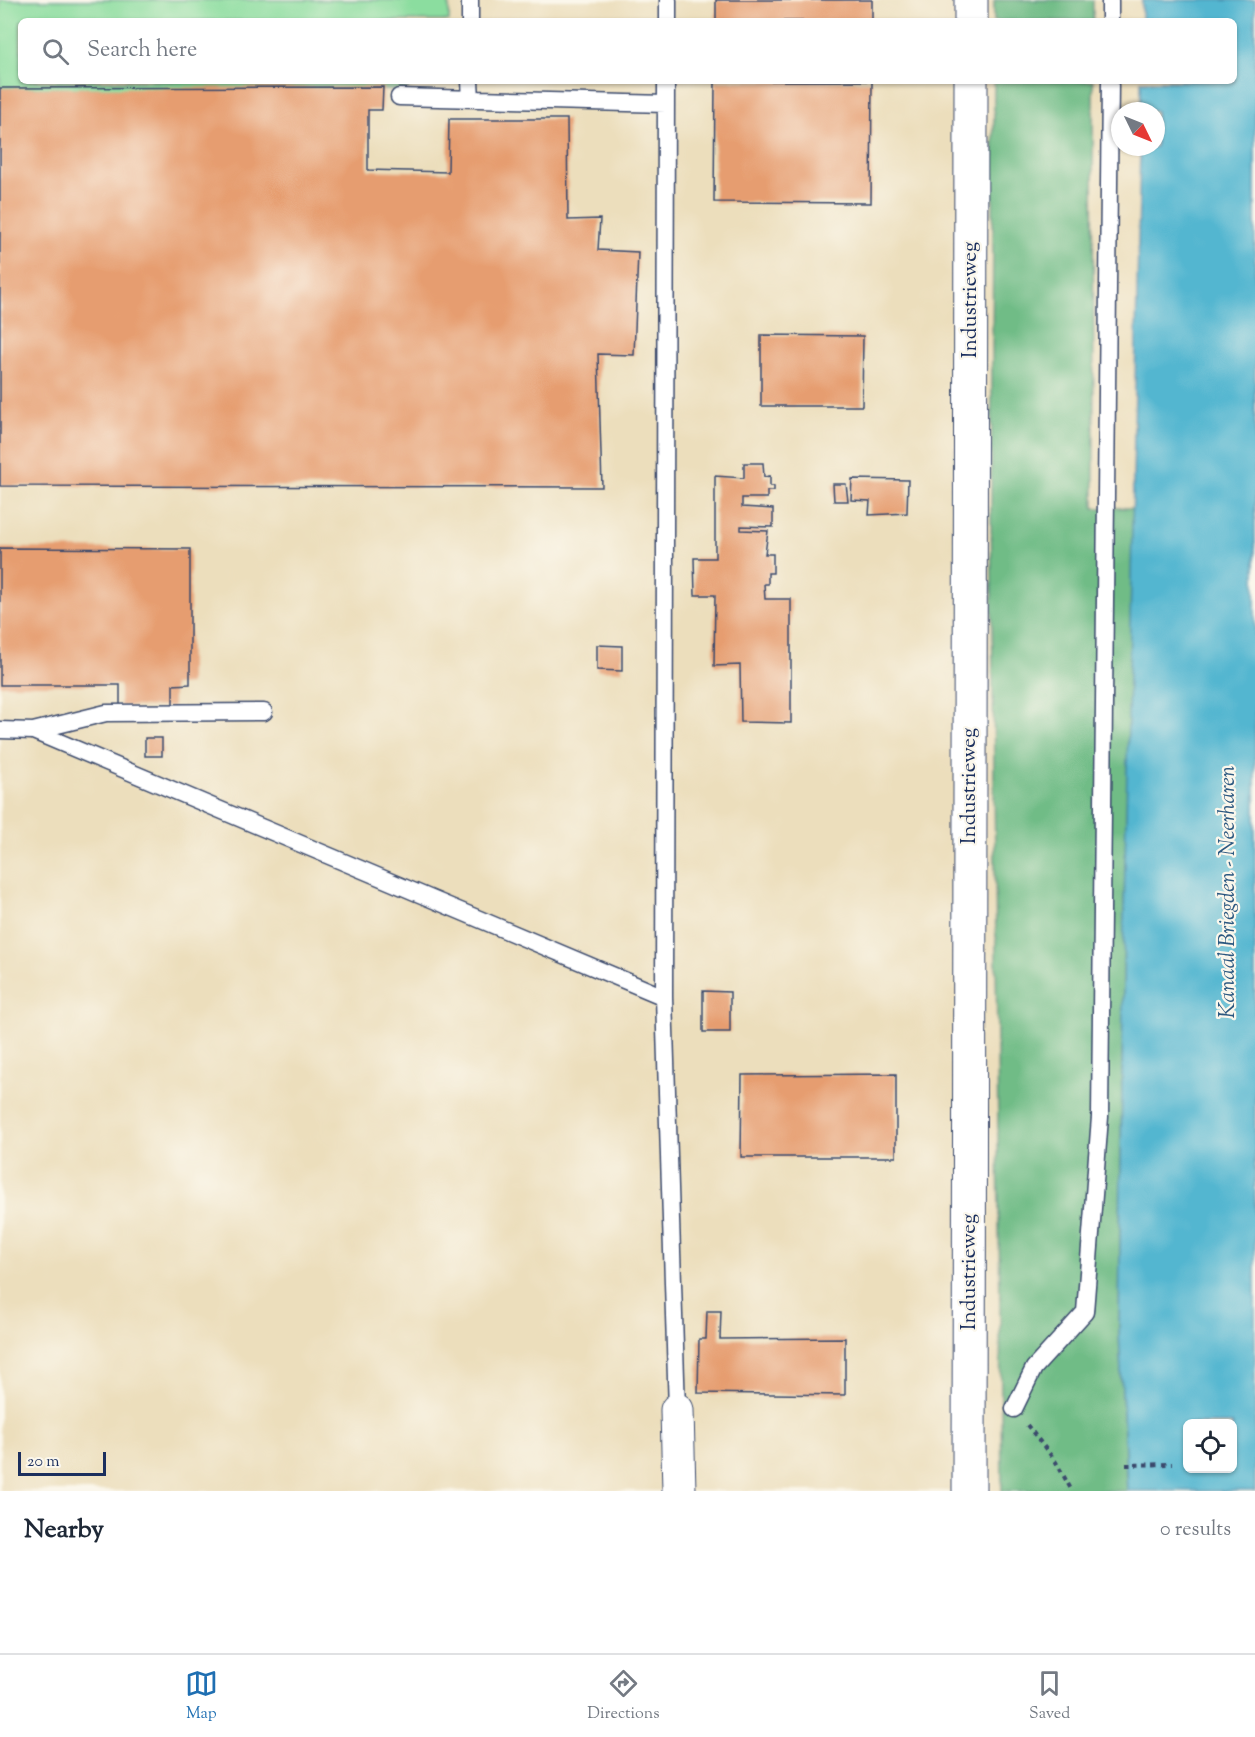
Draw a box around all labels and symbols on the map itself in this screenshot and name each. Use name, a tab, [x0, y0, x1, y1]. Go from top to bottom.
north arrow	[1111, 102, 1165, 156]
street label: Industrieweg	[956, 242, 986, 358]
street label: Industrieweg	[955, 728, 985, 844]
water label: Kanaal Briegden - Neerharen	[1213, 765, 1245, 1018]
street label: Industrieweg	[955, 1214, 985, 1330]
scale bar	[18, 1449, 106, 1476]

